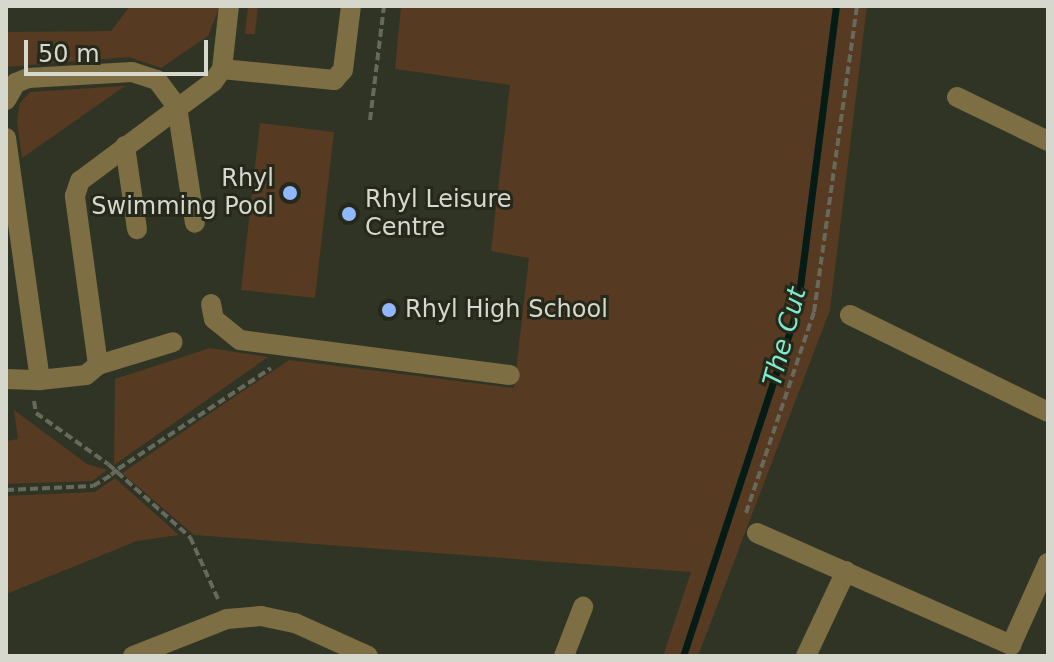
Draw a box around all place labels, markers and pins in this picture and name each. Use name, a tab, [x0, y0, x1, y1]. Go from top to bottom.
place label: Rhyl Swimming Pool	[91, 165, 274, 221]
marker: Rhyl Swimming Pool	[281, 184, 299, 202]
place label: Rhyl Leisure Centre	[365, 186, 512, 242]
marker: Rhyl Leisure Centre	[340, 205, 358, 223]
place label: Rhyl High School	[405, 296, 608, 324]
marker: Rhyl High School	[380, 301, 398, 319]

